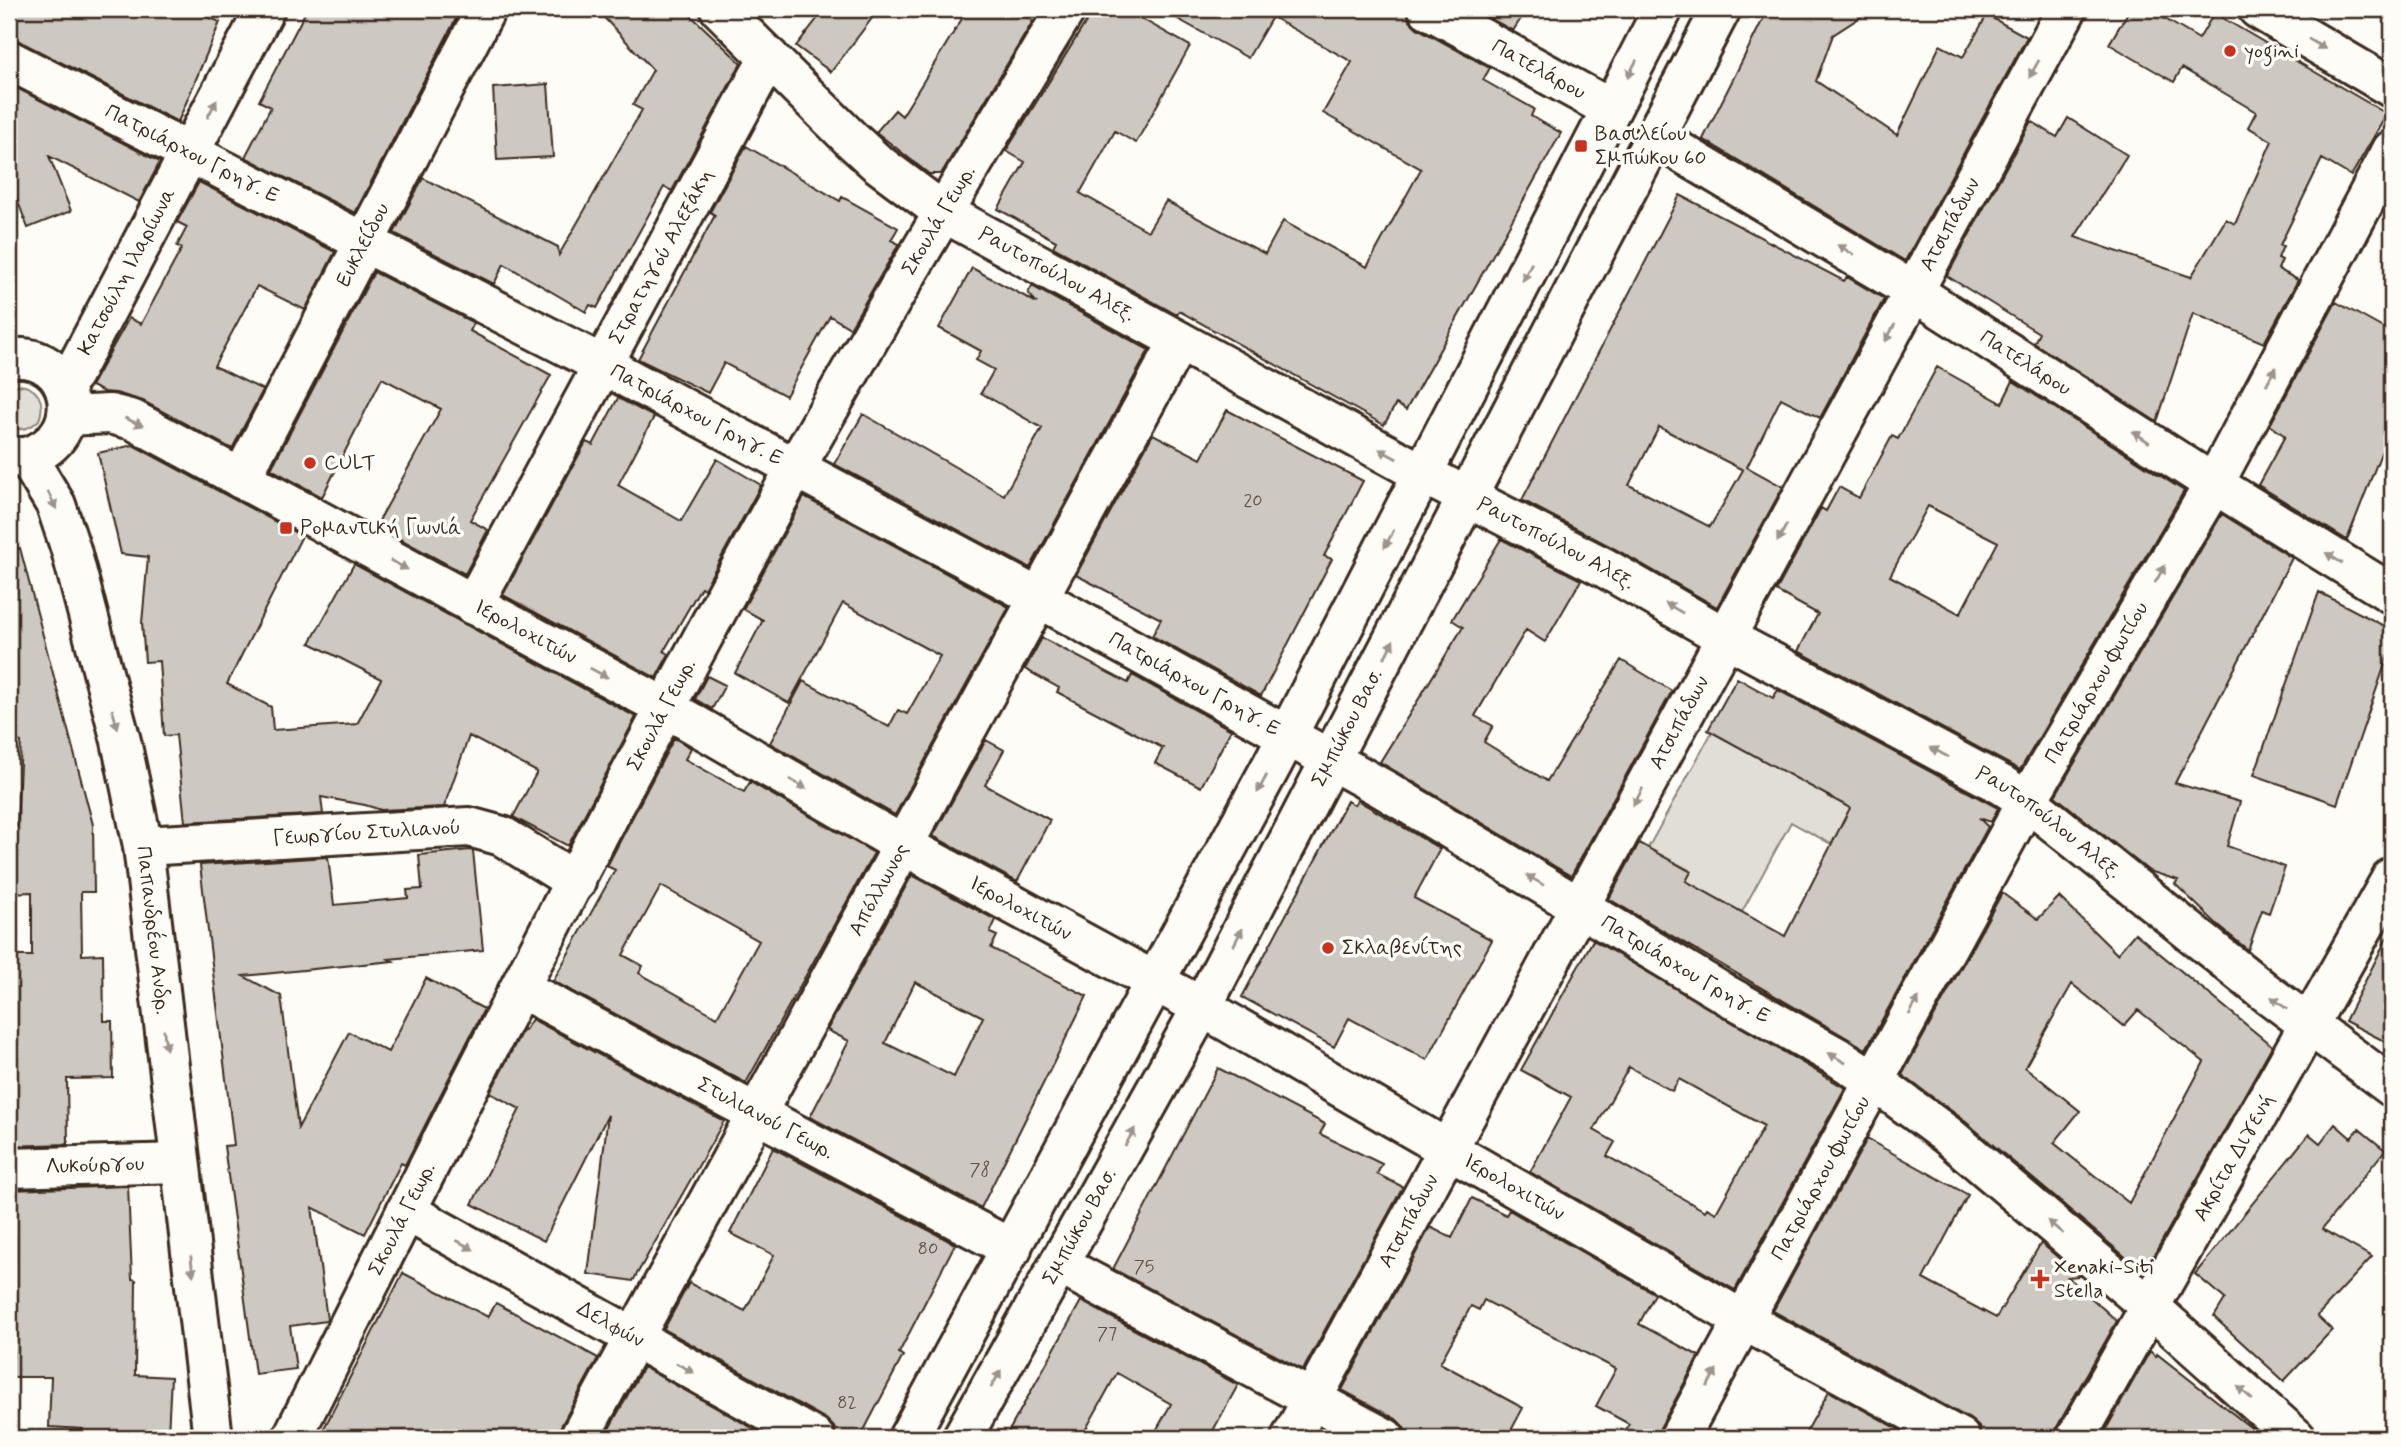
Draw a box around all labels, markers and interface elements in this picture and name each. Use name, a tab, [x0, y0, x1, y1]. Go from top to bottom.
street label: Πατελάρου	[1487, 32, 1591, 106]
place label: yogini	[2244, 37, 2299, 67]
one-way arrow	[2307, 37, 2326, 50]
marker: yogini	[2222, 43, 2238, 59]
one-way arrow	[1626, 59, 1637, 79]
one-way arrow	[2029, 59, 2041, 79]
street label: Πατριάρχου Γρηγ. Ε	[100, 98, 284, 211]
one-way arrow	[206, 100, 218, 119]
place label: Βασιλείου Σμπώκου 60	[1595, 120, 1707, 172]
marker: Βασιλείου Σμπώκου 60	[1573, 138, 1589, 154]
street label: Σκουλά Γεωρ.	[895, 160, 982, 281]
street label: Στρατηγού Αλεξάκη	[602, 164, 720, 349]
street label: Ατσιπάδων	[1913, 172, 1987, 276]
street label: Κατσούλη Ιλαρίωνα	[71, 183, 183, 360]
street label: Ευκλείδου	[330, 198, 396, 292]
street label: Ραυτοπούλου Αλεξ.	[974, 220, 1140, 328]
one-way arrow	[1836, 244, 1855, 257]
one-way arrow	[1522, 262, 1534, 282]
one-way arrow	[1885, 323, 1896, 343]
street label: Πατελάρου	[1974, 323, 2076, 403]
street label: Πατριάρχου Γρηγ. Ε	[605, 357, 788, 473]
one-way arrow	[2266, 366, 2277, 386]
one-way arrow	[124, 416, 144, 428]
one-way arrow	[2132, 431, 2151, 444]
one-way arrow	[1378, 448, 1397, 460]
place label: CULT	[324, 449, 376, 477]
marker: CULT	[302, 455, 318, 471]
house number: 20	[1243, 489, 1263, 513]
one-way arrow	[47, 490, 58, 510]
street label: Ραυτοπούλου Αλεξ.	[1472, 490, 1640, 596]
place label: Ρομαντική Γωνιά	[300, 514, 461, 542]
marker: Ρομαντική Γωνιά	[278, 520, 294, 536]
one-way arrow	[1776, 523, 1788, 543]
one-way arrow	[1383, 529, 1395, 549]
one-way arrow	[2325, 552, 2344, 565]
one-way arrow	[389, 559, 409, 570]
one-way arrow	[2154, 565, 2166, 584]
street label: Ιερολοχιτών	[469, 593, 582, 671]
street label: Πατριάρχου Φωτίου	[2038, 597, 2155, 769]
one-way arrow	[1665, 602, 1684, 614]
street label: Πατριάρχου Γρηγ. Ε	[1104, 625, 1286, 743]
one-way arrow	[1382, 638, 1394, 658]
street label: Σκουλά Γεωρ.	[620, 654, 703, 776]
street label: Σμπώκου Βασ.	[1305, 664, 1389, 792]
one-way arrow	[590, 667, 609, 679]
street label: Ατσιπάδων	[1643, 671, 1716, 775]
one-way arrow	[110, 708, 120, 729]
one-way arrow	[1929, 746, 1949, 758]
street label: Ραυτοπούλου Αλεξ.	[1971, 760, 2127, 885]
one-way arrow	[1256, 774, 1268, 794]
one-way arrow	[788, 778, 807, 791]
one-way arrow	[1632, 788, 1644, 807]
street label: Γεωργίου Στυλιανού	[272, 814, 462, 852]
street label: Απόλλωνος	[842, 838, 916, 941]
street label: Παπανδρέου Ανδρ.	[129, 844, 177, 1016]
street label: Ιερολοχιτών	[964, 870, 1077, 948]
one-way arrow	[1526, 874, 1545, 887]
street label: Πατριάρχου Γρηγ. Ε	[1596, 909, 1775, 1031]
one-way arrow	[1233, 927, 1244, 947]
place label: Σκλαβενίτης	[1342, 934, 1462, 962]
marker: Σκλαβενίτης	[1320, 940, 1336, 956]
one-way arrow	[2270, 995, 2288, 1010]
one-way arrow	[1908, 996, 1920, 1016]
one-way arrow	[160, 1029, 171, 1051]
one-way arrow	[1827, 1051, 1846, 1064]
street label: Στυλιανού Γεωρ.	[692, 1070, 839, 1166]
street label: Ακρίτα Διγενή	[2187, 1088, 2281, 1226]
street label: Πατριάρχου Φωτίου	[1765, 1091, 1877, 1266]
one-way arrow	[1124, 1128, 1136, 1147]
street label: Ιερολοχιτών	[1458, 1147, 1570, 1228]
street label: Λυκούργου	[45, 1150, 145, 1181]
street label: Σκουλά Γεωρ.	[362, 1158, 442, 1281]
house number: 78	[970, 1158, 990, 1182]
street label: Σμπώκου Βασ.	[1036, 1163, 1123, 1290]
street label: Ατσιπάδων	[1372, 1169, 1446, 1273]
one-way arrow	[2046, 1220, 2063, 1235]
house number: 80	[918, 1237, 938, 1261]
one-way arrow	[456, 1239, 475, 1251]
place label: Xenaki-Siti Stella	[2054, 1253, 2153, 1305]
one-way arrow	[186, 1255, 197, 1277]
house number: 75	[1134, 1255, 1154, 1279]
marker: Xenaki-Siti Stella	[2032, 1271, 2048, 1287]
street label: Δελφών	[572, 1295, 649, 1355]
house number: 77	[1097, 1322, 1117, 1346]
one-way arrow	[676, 1362, 695, 1374]
one-way arrow	[1706, 1368, 1717, 1388]
one-way arrow	[989, 1369, 1001, 1389]
one-way arrow	[2236, 1385, 2254, 1401]
house number: 82	[837, 1391, 857, 1415]

